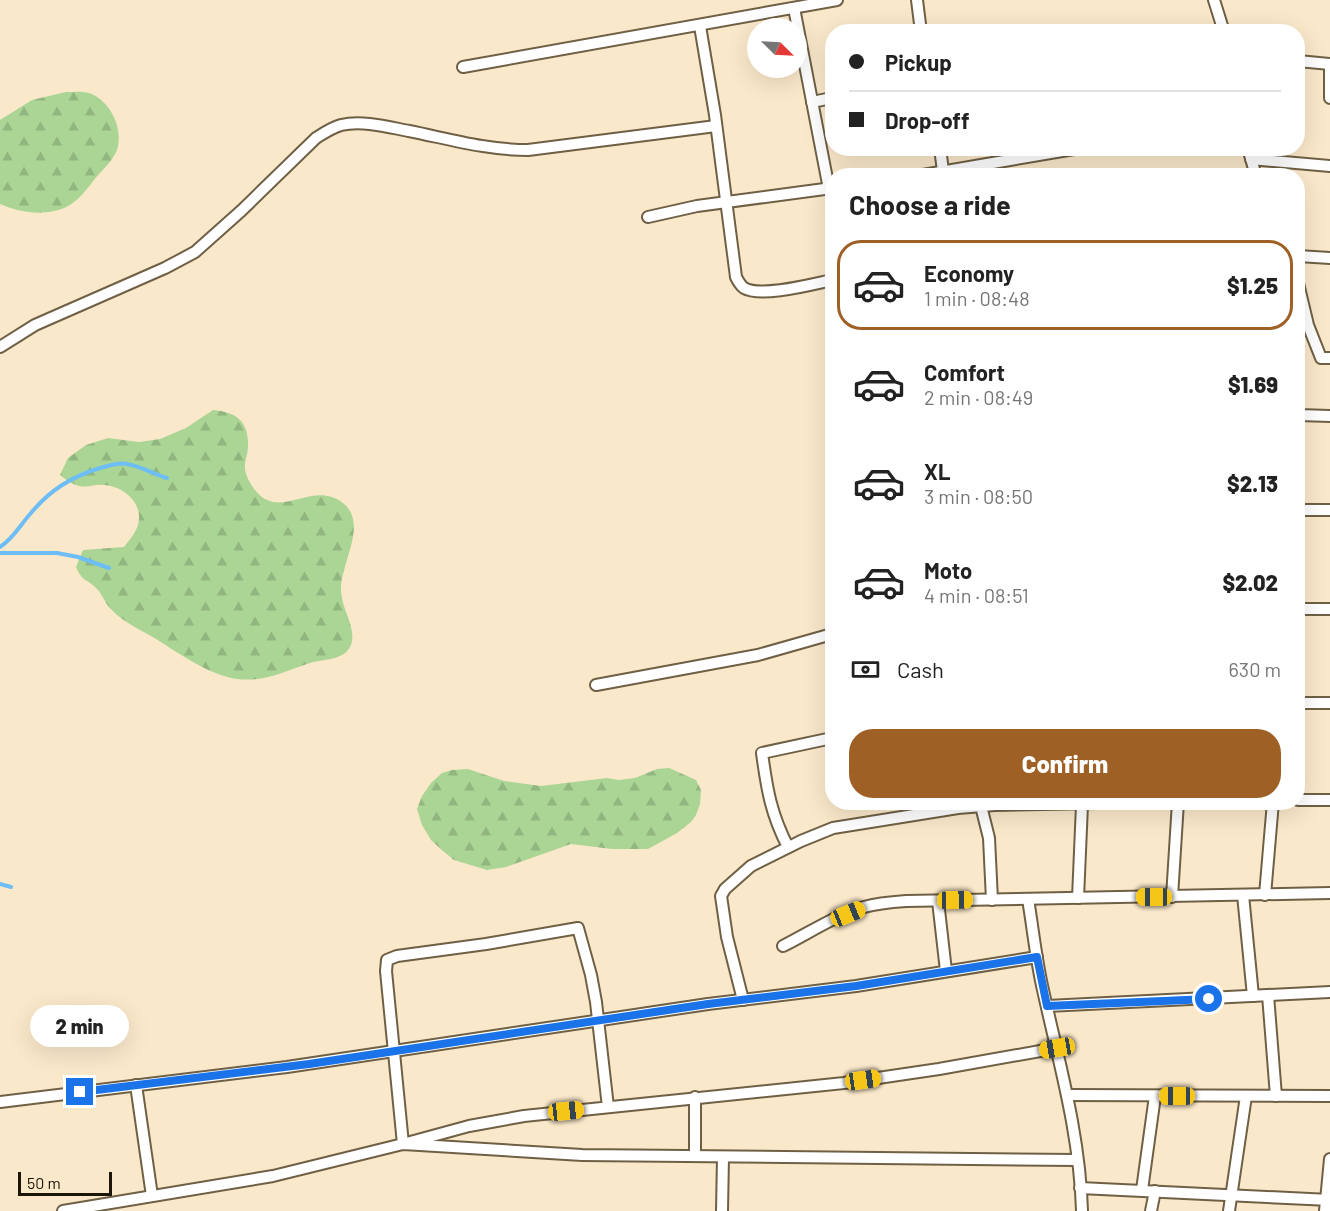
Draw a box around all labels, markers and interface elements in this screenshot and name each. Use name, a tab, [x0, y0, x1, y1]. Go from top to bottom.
north arrow	[747, 18, 807, 78]
map controls	[747, 18, 807, 78]
text: Pickup	[885, 49, 952, 75]
text: Drop-off	[885, 107, 969, 133]
text: Choose a ride	[849, 188, 1011, 220]
icon: car	[852, 258, 906, 312]
text: Economy	[924, 260, 1014, 286]
text: $1.25	[1227, 272, 1278, 298]
text: 1 min · 08:48	[924, 286, 1030, 310]
icon: car	[852, 357, 906, 411]
text: Comfort	[924, 359, 1005, 385]
text: $1.69	[1228, 371, 1278, 397]
text: 2 min · 08:49	[924, 385, 1033, 409]
icon: car	[852, 456, 906, 510]
text: XL	[924, 458, 950, 484]
text: $2.13	[1227, 470, 1278, 496]
text: 3 min · 08:50	[924, 484, 1033, 508]
icon: car	[852, 555, 906, 609]
text: Moto	[924, 557, 972, 583]
text: $2.02	[1222, 569, 1278, 595]
text: 4 min · 08:51	[924, 583, 1029, 607]
icon: cash	[849, 653, 882, 686]
text: Cash	[897, 656, 944, 682]
text: 630 m	[1229, 657, 1281, 681]
button: Confirm	[849, 729, 1281, 798]
car	[1136, 888, 1172, 906]
car	[937, 891, 973, 909]
car	[828, 899, 868, 929]
route start	[1195, 985, 1222, 1012]
callout: 2 min	[31, 1005, 130, 1047]
text: 2 min	[55, 1014, 104, 1038]
car	[1038, 1036, 1076, 1060]
car	[844, 1069, 882, 1091]
route end	[66, 1078, 93, 1105]
car	[1159, 1087, 1195, 1105]
car	[547, 1100, 585, 1122]
scale bar	[18, 1169, 112, 1196]
text: 50 m	[27, 1173, 61, 1192]

